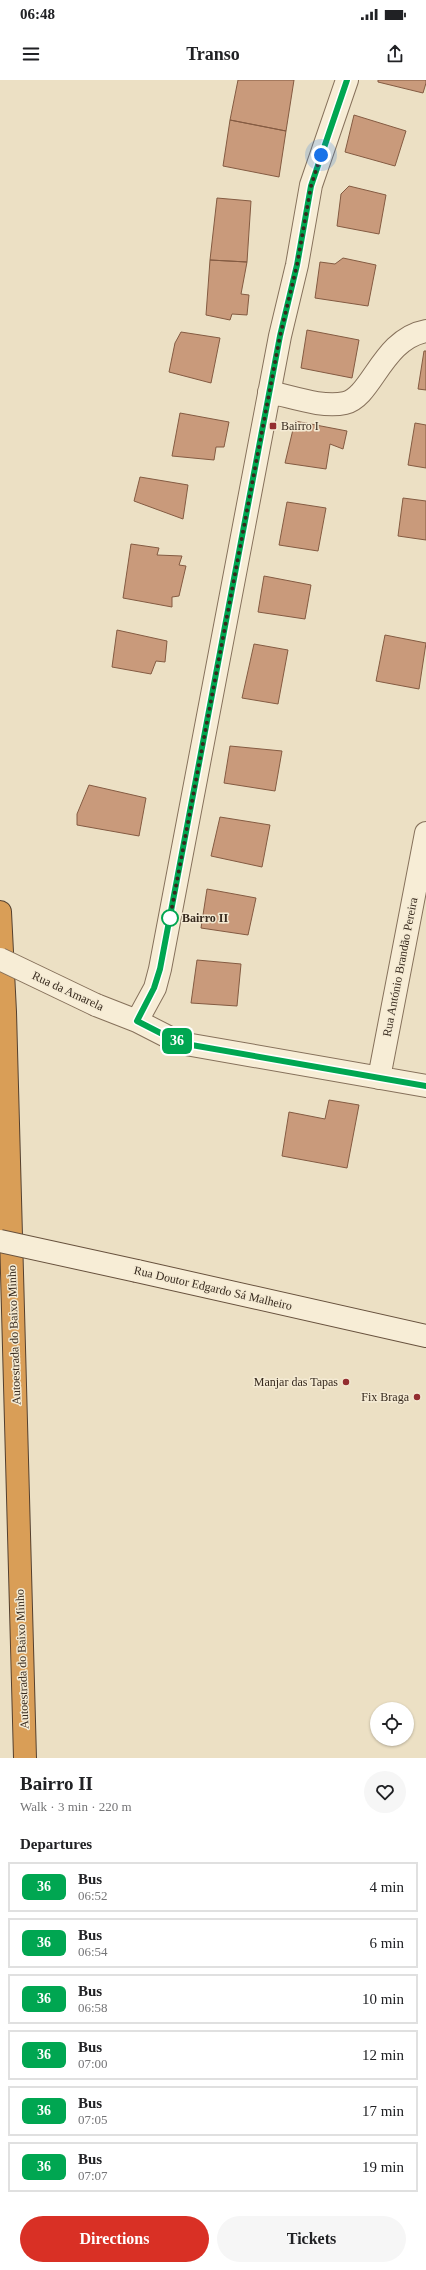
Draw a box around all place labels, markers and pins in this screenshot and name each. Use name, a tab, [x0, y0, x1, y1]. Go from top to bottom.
place label: Bairro I	[281, 419, 319, 433]
marker: Bairro I	[268, 421, 278, 431]
marker: Bairro II	[161, 909, 179, 927]
place label: Bairro II	[182, 911, 228, 925]
place label: Manjar das Tapas	[254, 1375, 338, 1389]
marker: Manjar das Tapas	[341, 1377, 351, 1387]
place label: Fix Braga	[361, 1390, 410, 1404]
marker: Fix Braga	[412, 1392, 422, 1402]

